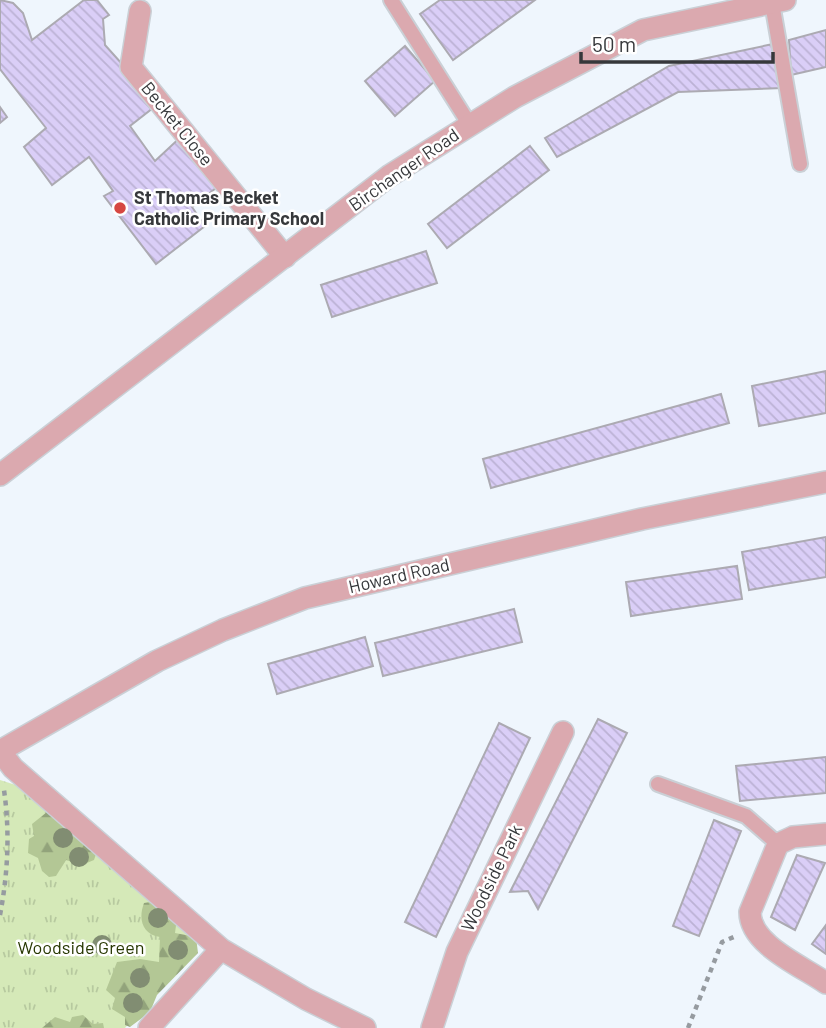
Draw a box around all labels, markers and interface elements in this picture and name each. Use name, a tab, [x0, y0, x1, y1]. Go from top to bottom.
scale bar	[581, 21, 774, 65]
text: 50 m	[592, 31, 636, 56]
street label: Becket Close	[137, 77, 218, 170]
street label: Birchanger Road	[344, 123, 463, 215]
place label: St Thomas Becket Catholic Primary School	[134, 186, 324, 229]
marker: St Thomas Becket Catholic Primary School	[112, 200, 128, 216]
street label: Howard Road	[346, 553, 451, 597]
street label: Woodside Park	[456, 821, 526, 935]
park label: Woodside Green	[17, 936, 145, 958]

